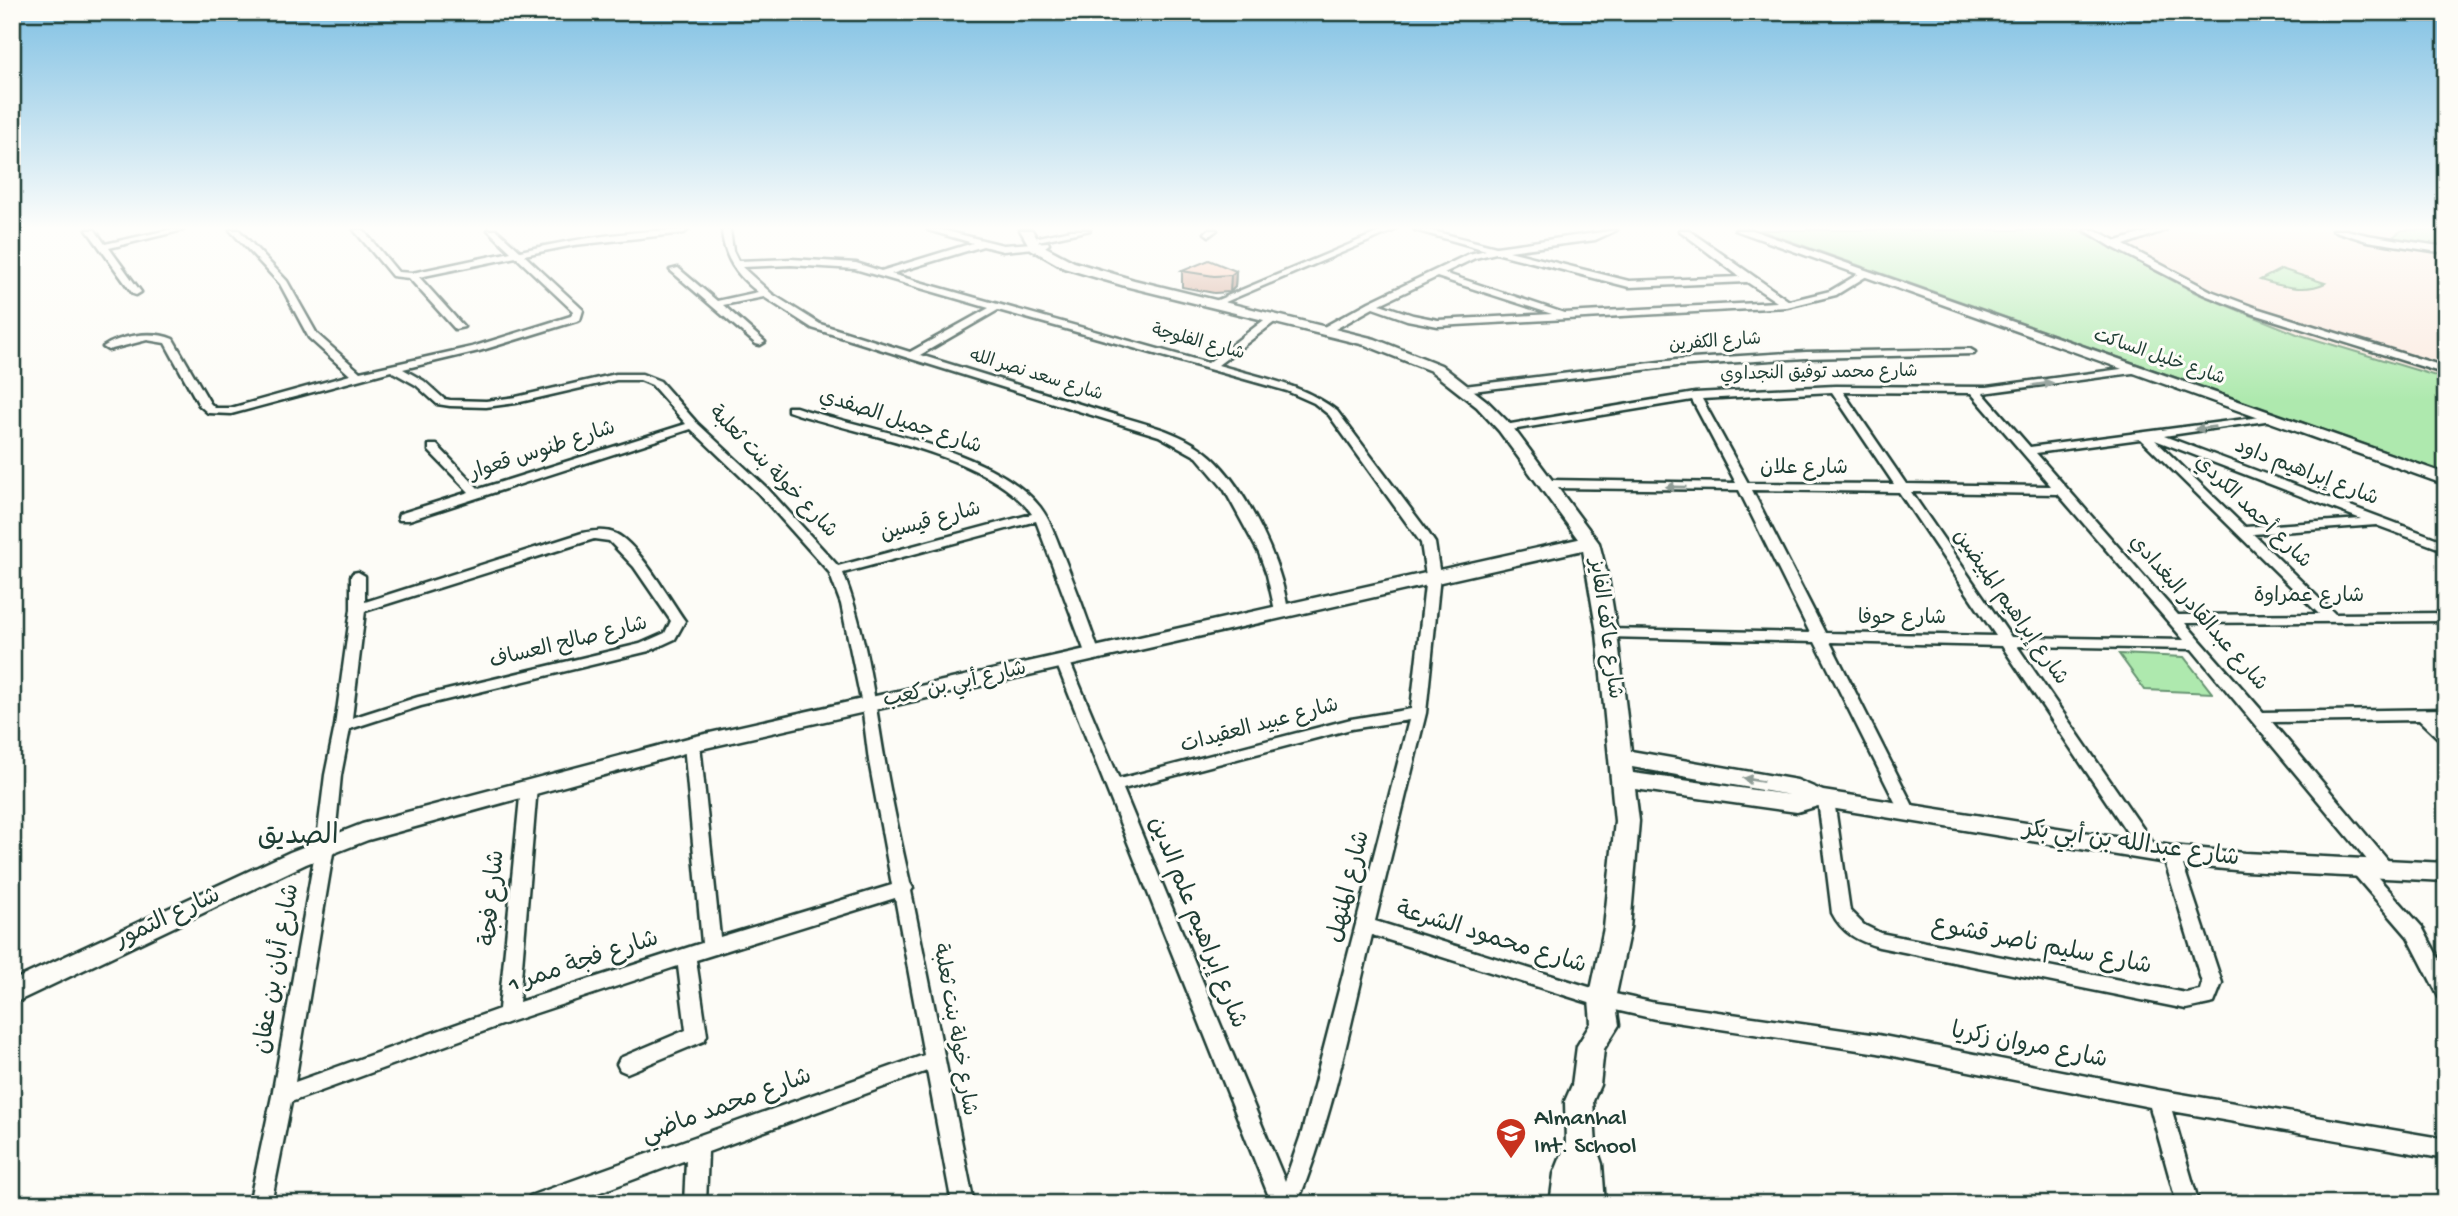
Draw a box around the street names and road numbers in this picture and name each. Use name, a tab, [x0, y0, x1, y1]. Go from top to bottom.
street label: شارع الفلوجة	[1149, 321, 1247, 365]
street label: شارع خليل الساكت	[2090, 326, 2228, 390]
street label: شارع الكفرين	[1668, 329, 1762, 357]
street label: شارع سعد نصر الله	[967, 346, 1105, 406]
street label: شارع محمد توفيق النجداوي	[1720, 362, 1918, 386]
street label: شارع جميل الصفدي	[815, 385, 985, 461]
street label: شارع خولة بنت ثعلبة	[702, 401, 842, 545]
street label: شارع طنوس قعوار	[465, 417, 619, 488]
street label: شارع إبراهيم داود	[2231, 435, 2381, 513]
street label: شارع أحمد الكردي	[2188, 449, 2318, 575]
street label: شارع علان	[1760, 457, 1848, 482]
street label: شارع قيسين	[878, 498, 984, 548]
street label: شارع إبراهيم المبيضين	[1946, 525, 2072, 691]
street label: شارع عبدالقادر البغدادي	[2122, 531, 2272, 697]
street label: شارع عاكف الفايز	[1581, 555, 1626, 701]
street label: شارع عمراوة	[2254, 585, 2364, 610]
street label: شارع حوفا	[1858, 607, 1946, 632]
street label: شارع صالح العساف	[487, 612, 651, 676]
street label: شارع أبي بن كعب	[880, 654, 1030, 718]
street label: شارع عبيد العقيدات	[1178, 694, 1342, 760]
street label: شارع عبدالله بن أبي بكر	[2019, 811, 2242, 878]
street label: شارع إبراهيم علم الدين	[1140, 813, 1252, 1033]
street label: شارع المنهل	[1322, 828, 1378, 946]
street label: شارع فجة	[475, 849, 513, 947]
street label: شارع أبان بن عفان	[245, 881, 307, 1056]
street label: شارع التمور	[110, 882, 226, 957]
street label: شارع محمود الشرعة	[1392, 896, 1590, 982]
street label: شارع سليم ناصر قشوع	[1928, 911, 2154, 983]
street label: شارع فجة ممر 1	[504, 925, 663, 1001]
street label: شارع خولة بنت ثعلبة	[926, 942, 980, 1118]
street label: شارع مروان زكريا	[1948, 1018, 2110, 1076]
street label: شارع محمد ماضي	[638, 1063, 817, 1154]

